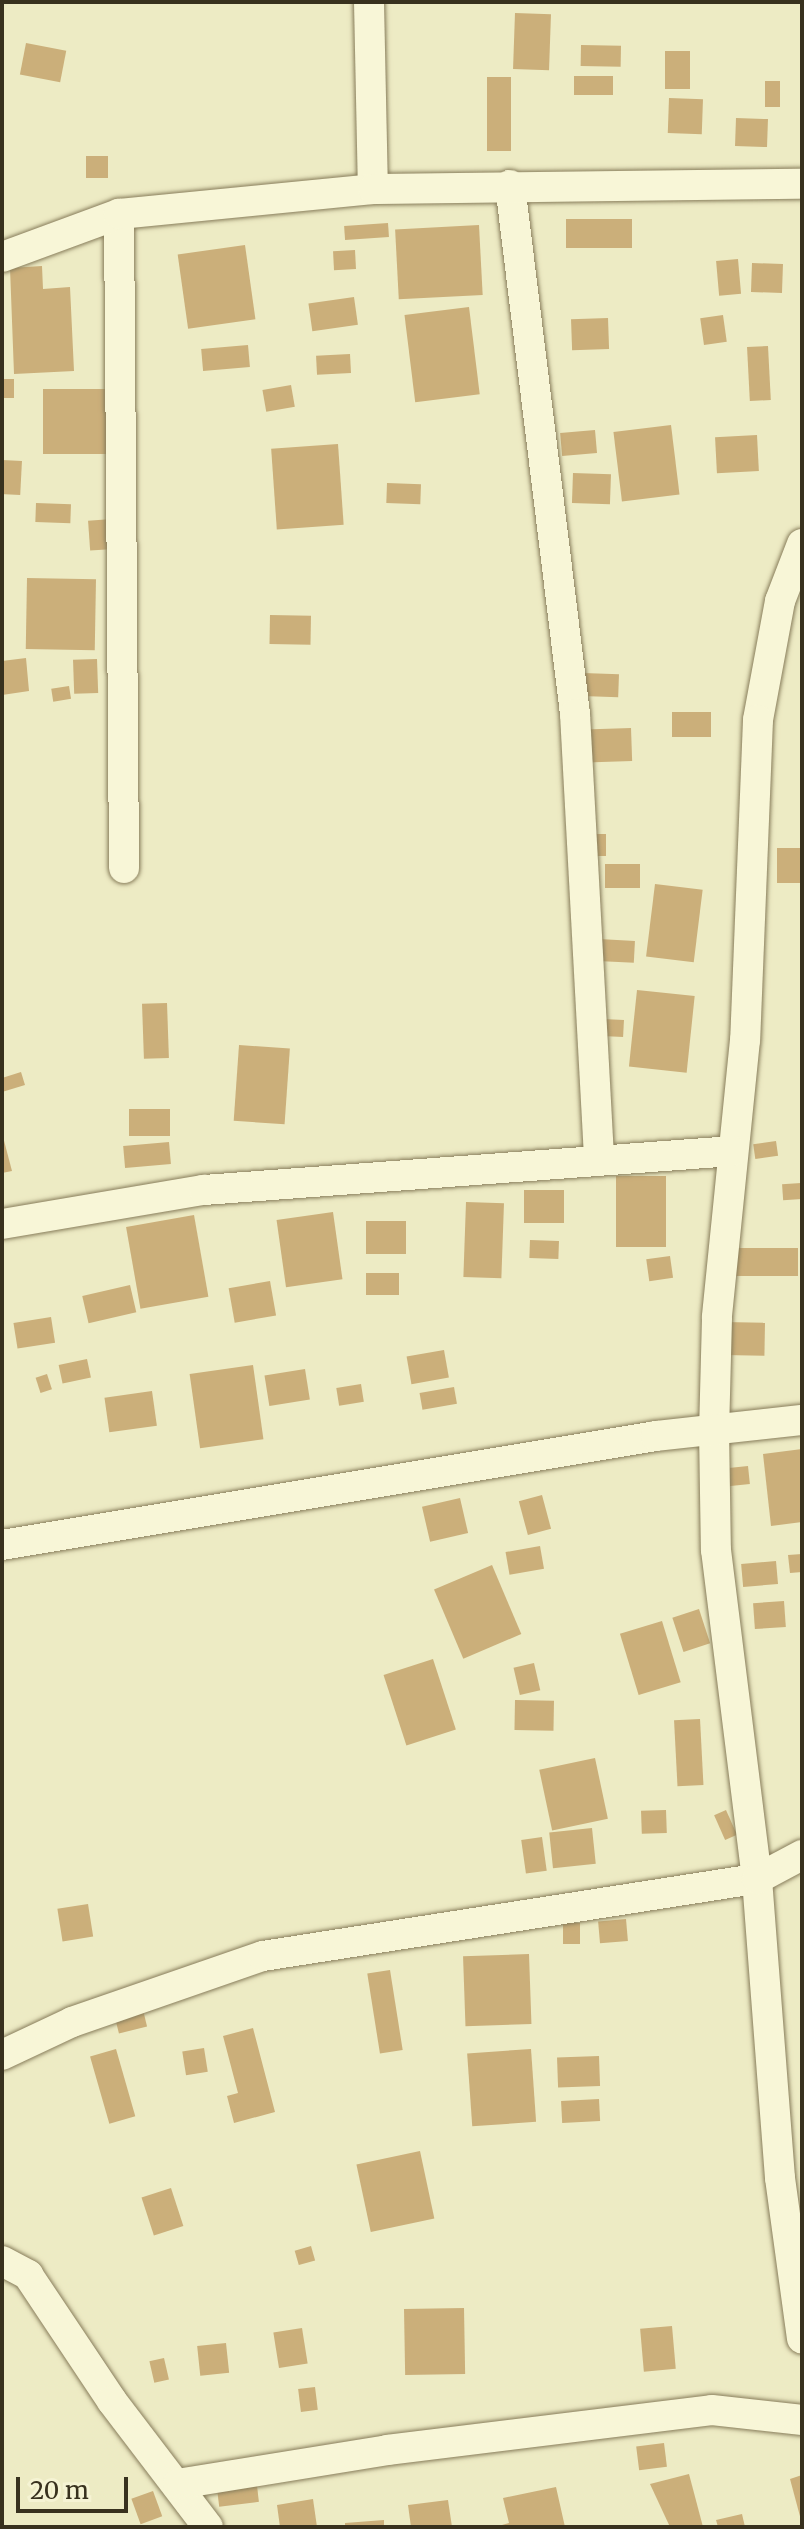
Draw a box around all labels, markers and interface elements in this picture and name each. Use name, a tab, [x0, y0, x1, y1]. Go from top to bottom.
scale bar	[20, 2461, 132, 2511]
text: 20 m	[30, 2475, 89, 2506]

